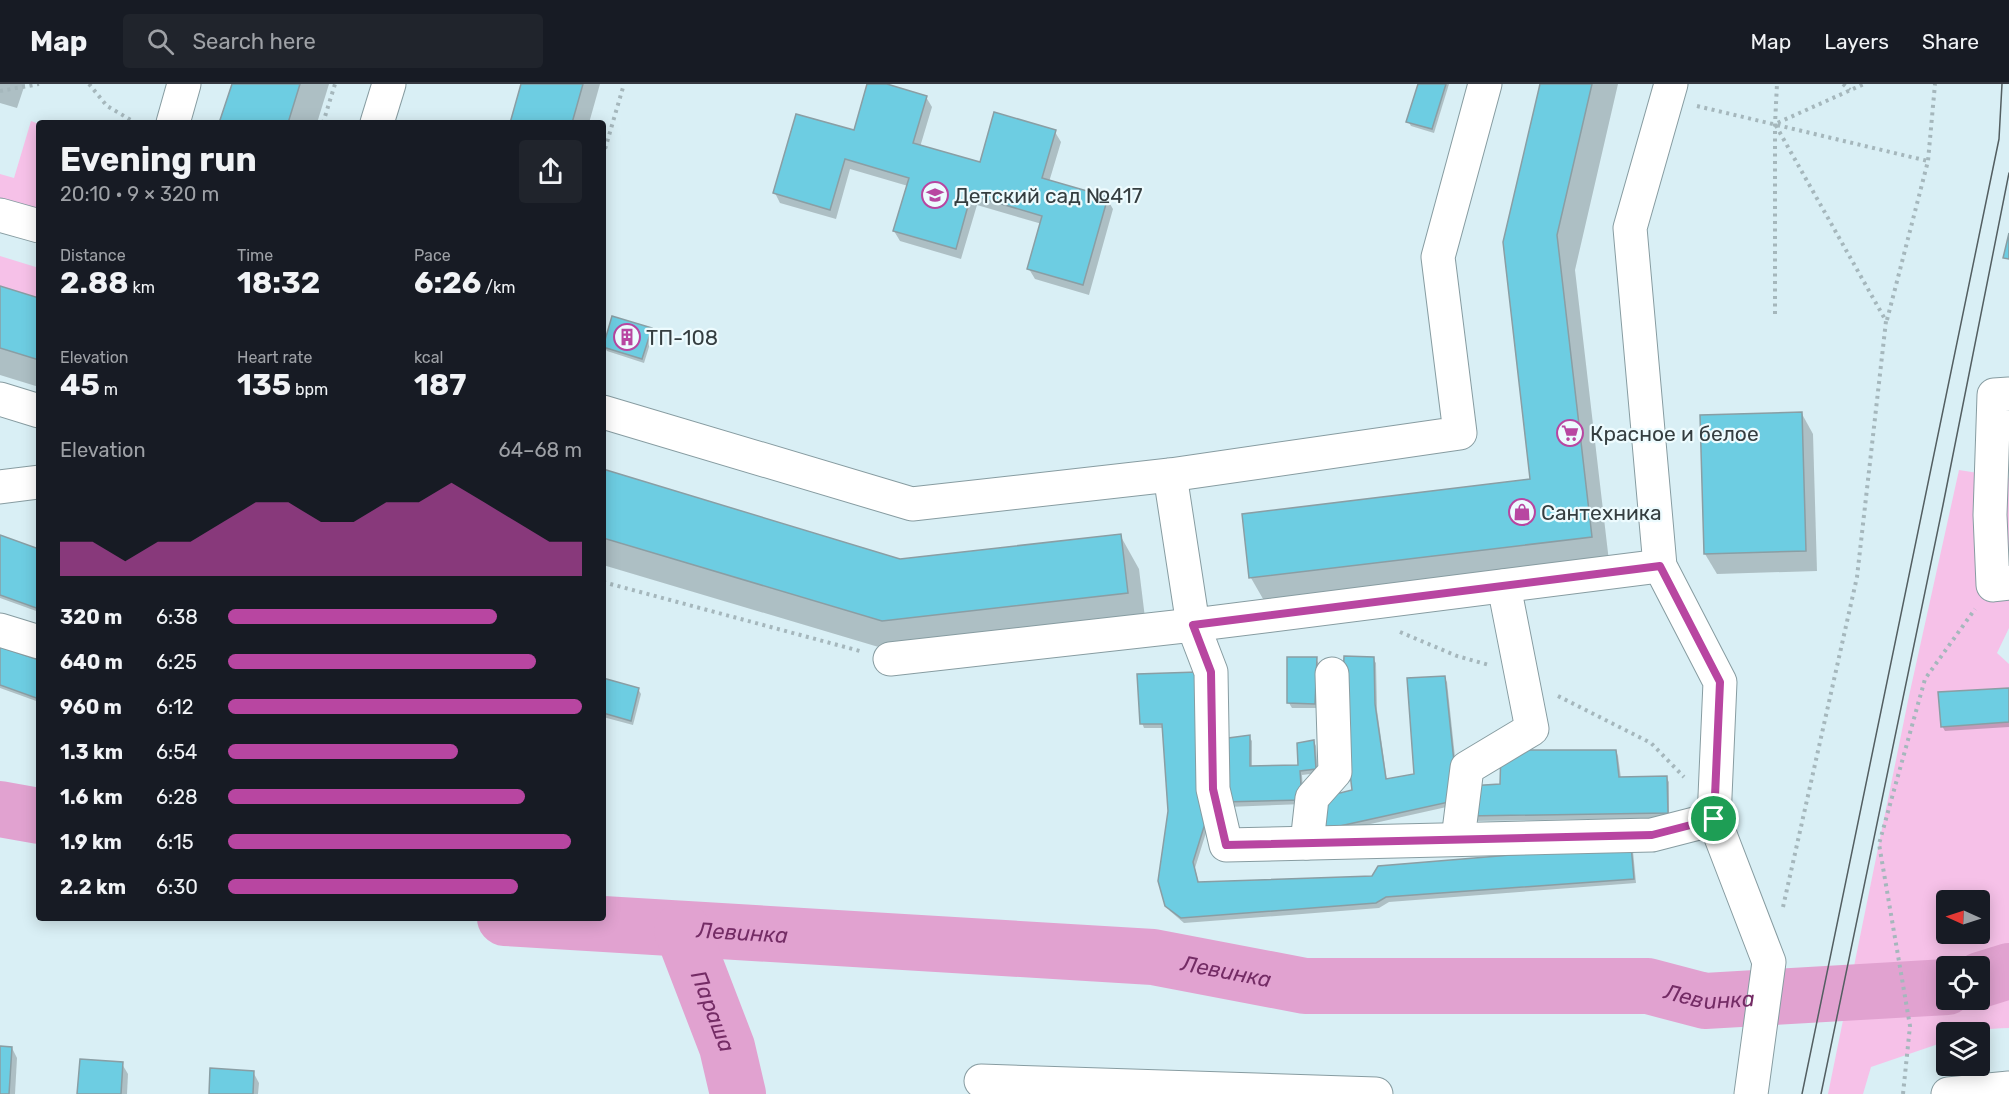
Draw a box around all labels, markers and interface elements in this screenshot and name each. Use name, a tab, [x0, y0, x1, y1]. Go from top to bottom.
search box	[123, 14, 543, 68]
text: Map	[30, 25, 87, 58]
icon: search	[144, 25, 177, 58]
text: Search here	[192, 28, 316, 55]
text: Map	[1750, 29, 1791, 54]
text: Layers	[1824, 29, 1889, 54]
text: Share	[1922, 29, 1979, 54]
text: Evening run	[60, 140, 257, 179]
button: share	[519, 140, 582, 203]
school or university icon: Детский сад №417	[920, 180, 950, 210]
text: 20:10 · 9 × 320 m	[60, 182, 219, 206]
place label: Детский сад №417	[954, 183, 1143, 208]
text: Distance	[60, 246, 126, 265]
text: Time	[237, 246, 273, 265]
text: Pace	[414, 246, 451, 265]
text: 2.88	[60, 265, 129, 301]
text: 18:32	[237, 265, 320, 301]
text: 6:26	[414, 265, 481, 301]
text: km	[129, 278, 155, 297]
text: /km	[481, 278, 515, 297]
building icon: ТП-108	[612, 322, 642, 352]
place label: ТП-108	[646, 325, 718, 350]
text: Elevation	[60, 348, 129, 367]
text: Heart rate	[237, 348, 312, 367]
text: kcal	[414, 348, 443, 367]
text: 45	[60, 367, 100, 403]
text: 135	[237, 367, 291, 403]
text: 187	[414, 367, 466, 403]
text: m	[100, 380, 118, 399]
text: bpm	[291, 380, 328, 399]
supermarket icon: Красное и белое	[1555, 418, 1585, 448]
place label: Красное и белое	[1590, 421, 1759, 446]
text: Elevation	[60, 438, 146, 462]
text: 64–68 m	[499, 438, 582, 462]
shop icon: Сантехника	[1507, 497, 1537, 527]
place label: Сантехника	[1541, 500, 1662, 525]
text: 320 m	[60, 605, 122, 629]
text: 6:38	[156, 605, 198, 629]
text: 640 m	[60, 650, 123, 674]
text: 6:25	[156, 650, 197, 674]
text: 960 m	[60, 695, 122, 719]
text: 6:12	[156, 695, 193, 719]
text: 1.3 km	[60, 740, 123, 764]
text: 6:54	[156, 740, 197, 764]
text: 1.6 km	[60, 785, 123, 809]
text: 6:28	[156, 785, 198, 809]
pin	[1688, 793, 1739, 844]
icon: arrive	[1697, 802, 1730, 835]
text: 1.9 km	[60, 830, 122, 854]
text: 6:15	[156, 830, 194, 854]
text: 2.2 km	[60, 875, 126, 899]
text: 6:30	[156, 875, 198, 899]
north arrow	[1936, 890, 1990, 944]
map controls	[1936, 890, 1990, 1076]
water label: Левинка	[694, 916, 789, 949]
water label: Левинка	[1177, 949, 1274, 993]
button: locate	[1936, 956, 1990, 1010]
water label: Параша	[685, 967, 741, 1056]
water label: Левинка	[1660, 977, 1755, 1015]
button: layers	[1936, 1022, 1990, 1076]

